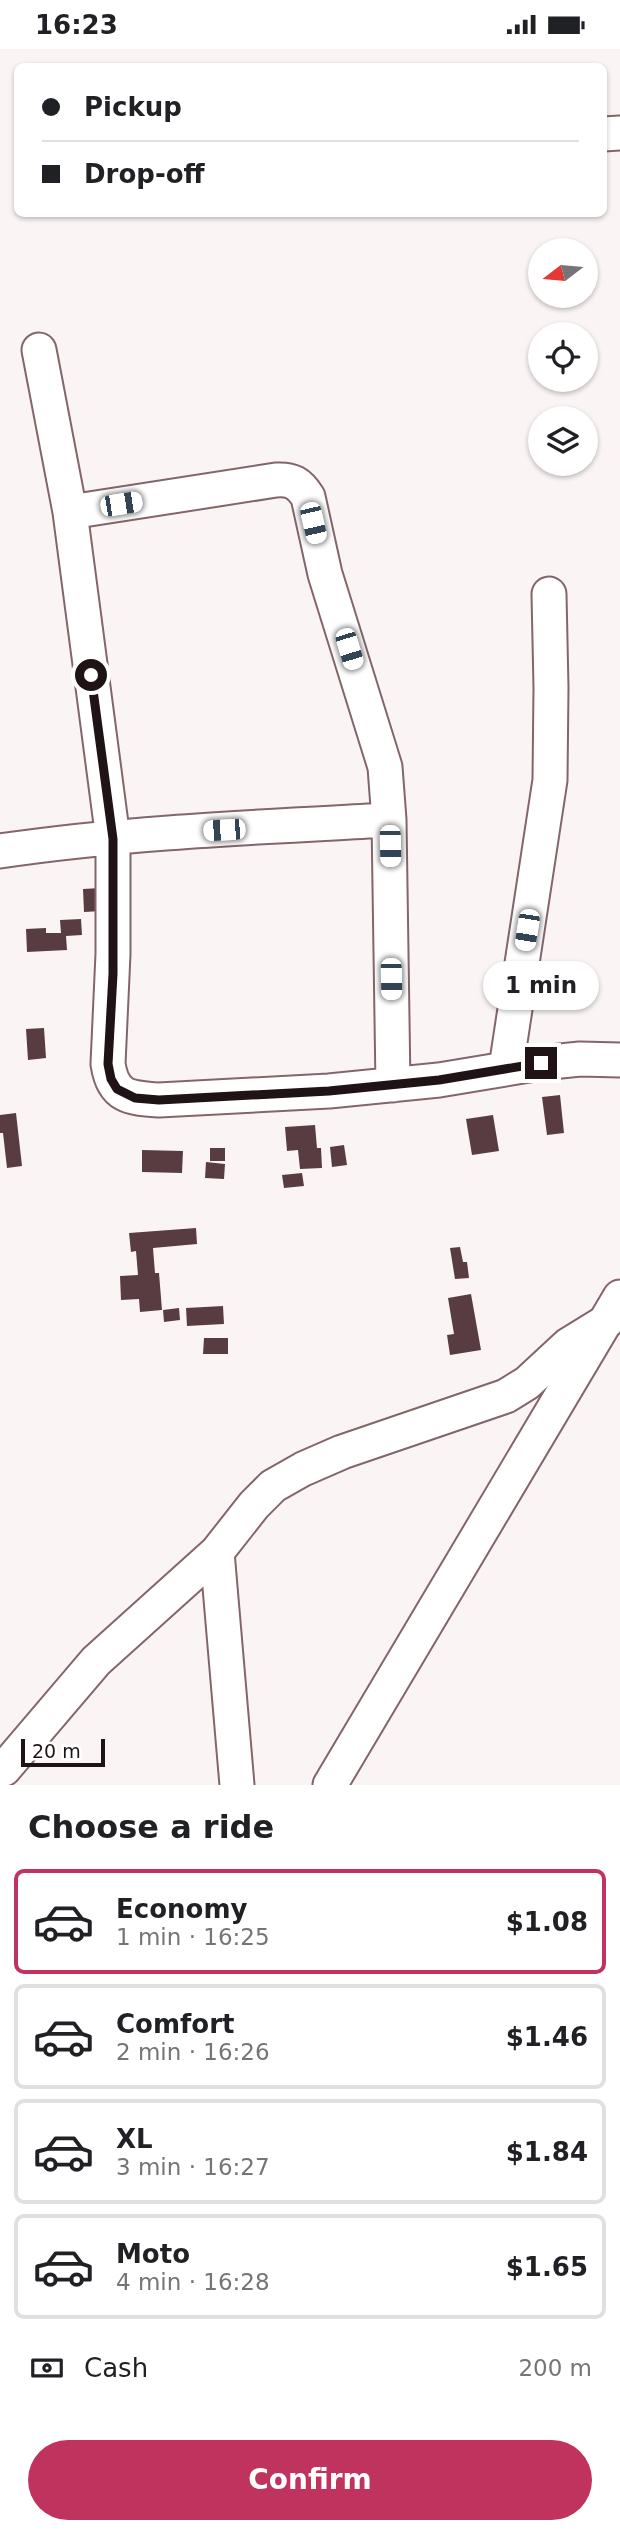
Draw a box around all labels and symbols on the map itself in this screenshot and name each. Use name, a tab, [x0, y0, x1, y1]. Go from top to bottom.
north arrow	[528, 238, 598, 308]
car	[99, 490, 144, 518]
car	[299, 500, 328, 546]
car	[333, 626, 366, 672]
route start	[75, 659, 107, 691]
car	[203, 818, 246, 842]
car	[380, 825, 401, 867]
car	[514, 908, 541, 952]
car	[381, 958, 402, 1000]
callout: 1 min	[483, 961, 599, 1011]
route end	[525, 1047, 557, 1079]
scale bar	[21, 1736, 105, 1768]

